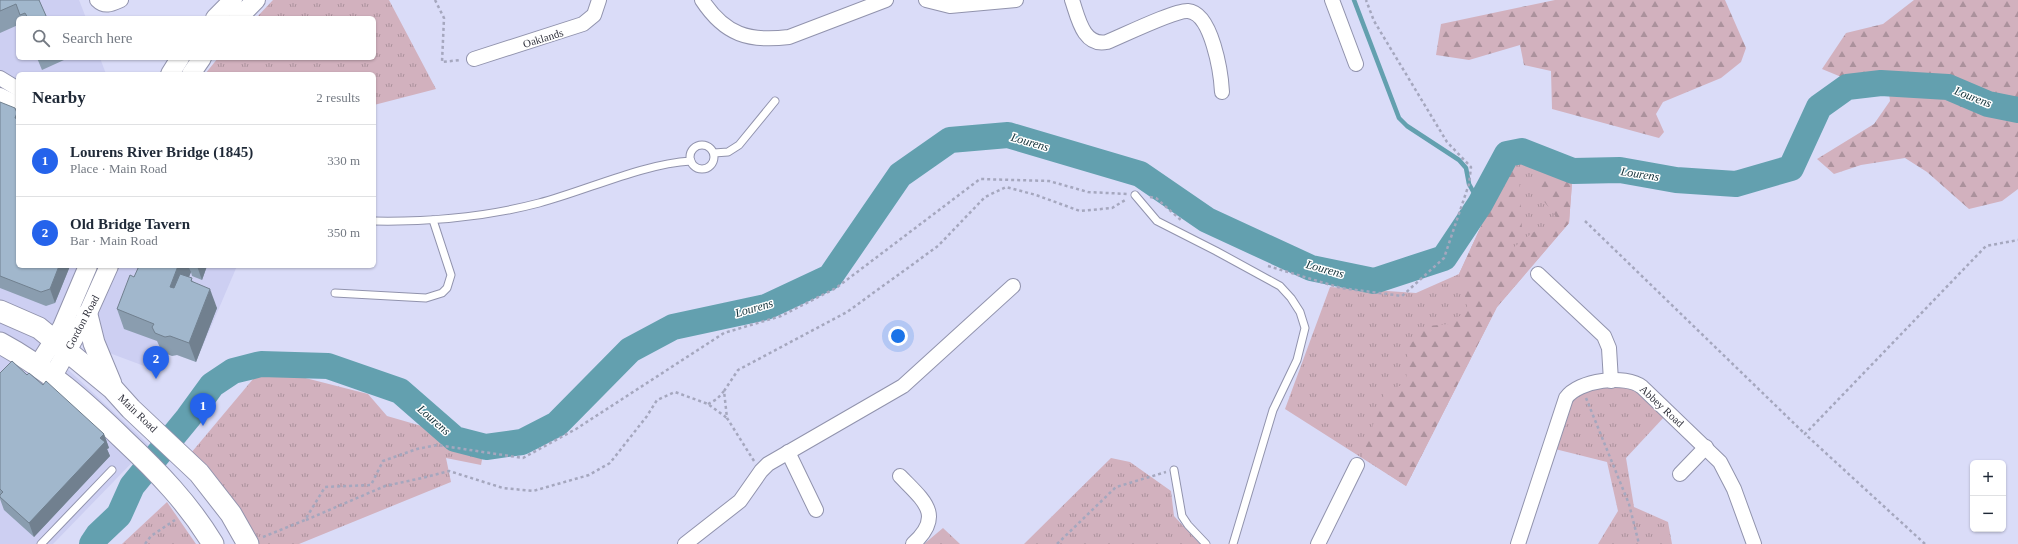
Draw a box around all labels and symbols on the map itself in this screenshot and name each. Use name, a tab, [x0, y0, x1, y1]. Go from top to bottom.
street label: Oaklands	[521, 26, 565, 50]
water label: Lourens	[1951, 83, 1994, 111]
water label: Lourens	[1008, 130, 1051, 154]
water label: Lourens	[1619, 164, 1661, 184]
water label: Lourens	[1303, 257, 1346, 281]
street label: Gordon Road	[63, 292, 102, 351]
water label: Lourens	[732, 296, 775, 320]
your location	[888, 326, 908, 346]
pin: 2	[143, 346, 169, 379]
street label: Abbey Road	[1638, 383, 1687, 430]
street label: Main Road	[116, 392, 160, 435]
pin: 1	[190, 393, 216, 426]
water label: Lourens	[414, 401, 454, 438]

